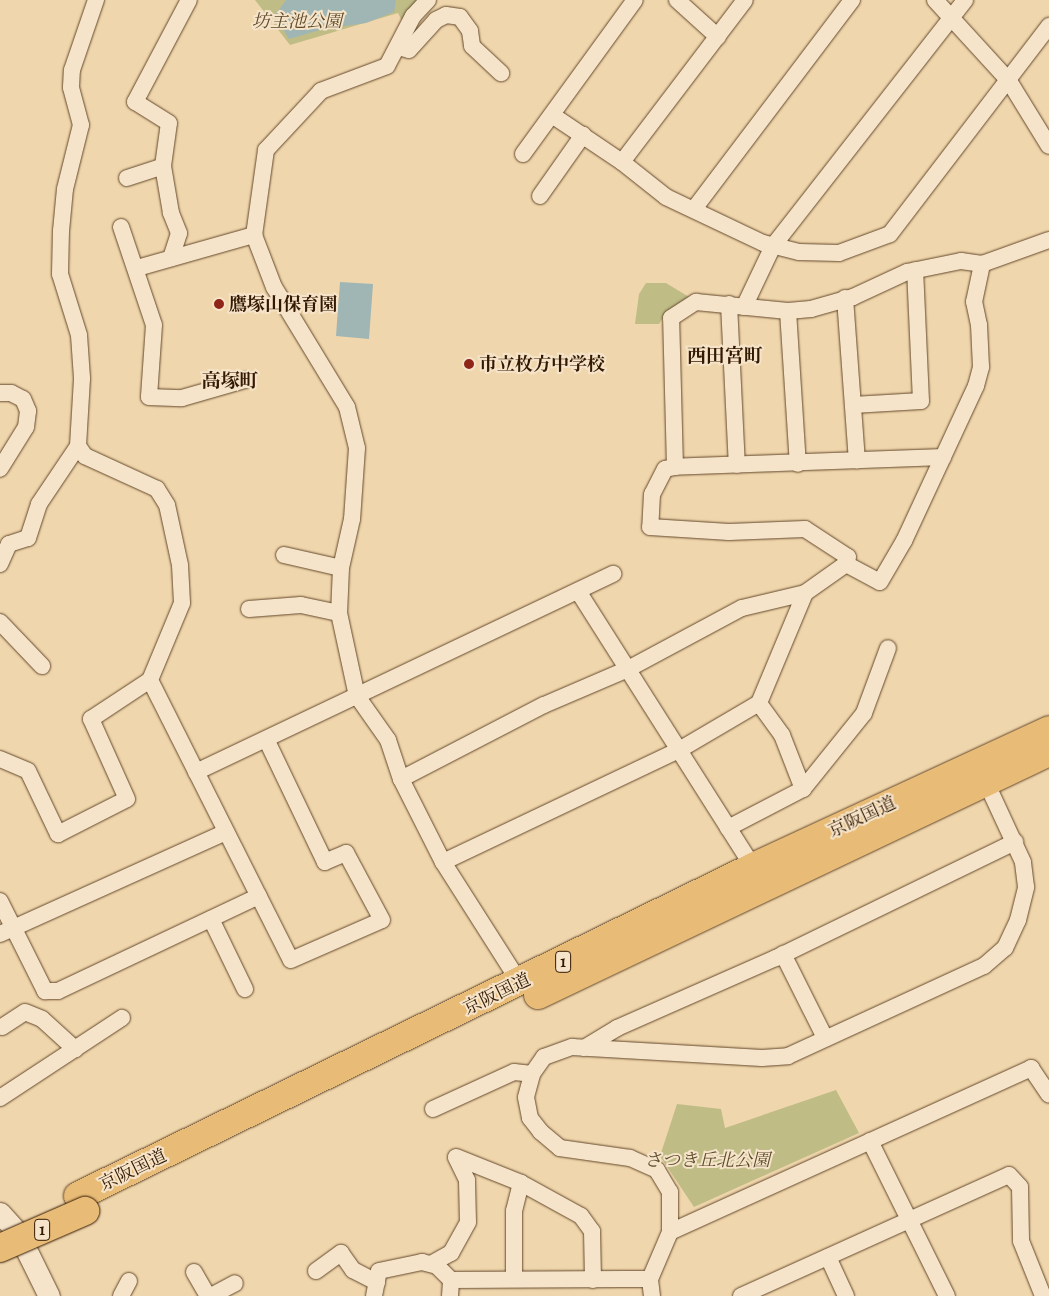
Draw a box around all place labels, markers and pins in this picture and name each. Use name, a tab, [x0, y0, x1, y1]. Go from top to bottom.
place label: 鷹塚山保育園	[229, 293, 337, 315]
marker: 鷹塚山保育園	[213, 298, 225, 310]
place label: 市立枚方中学校	[479, 353, 605, 375]
marker: 市立枚方中学校	[463, 358, 475, 370]

